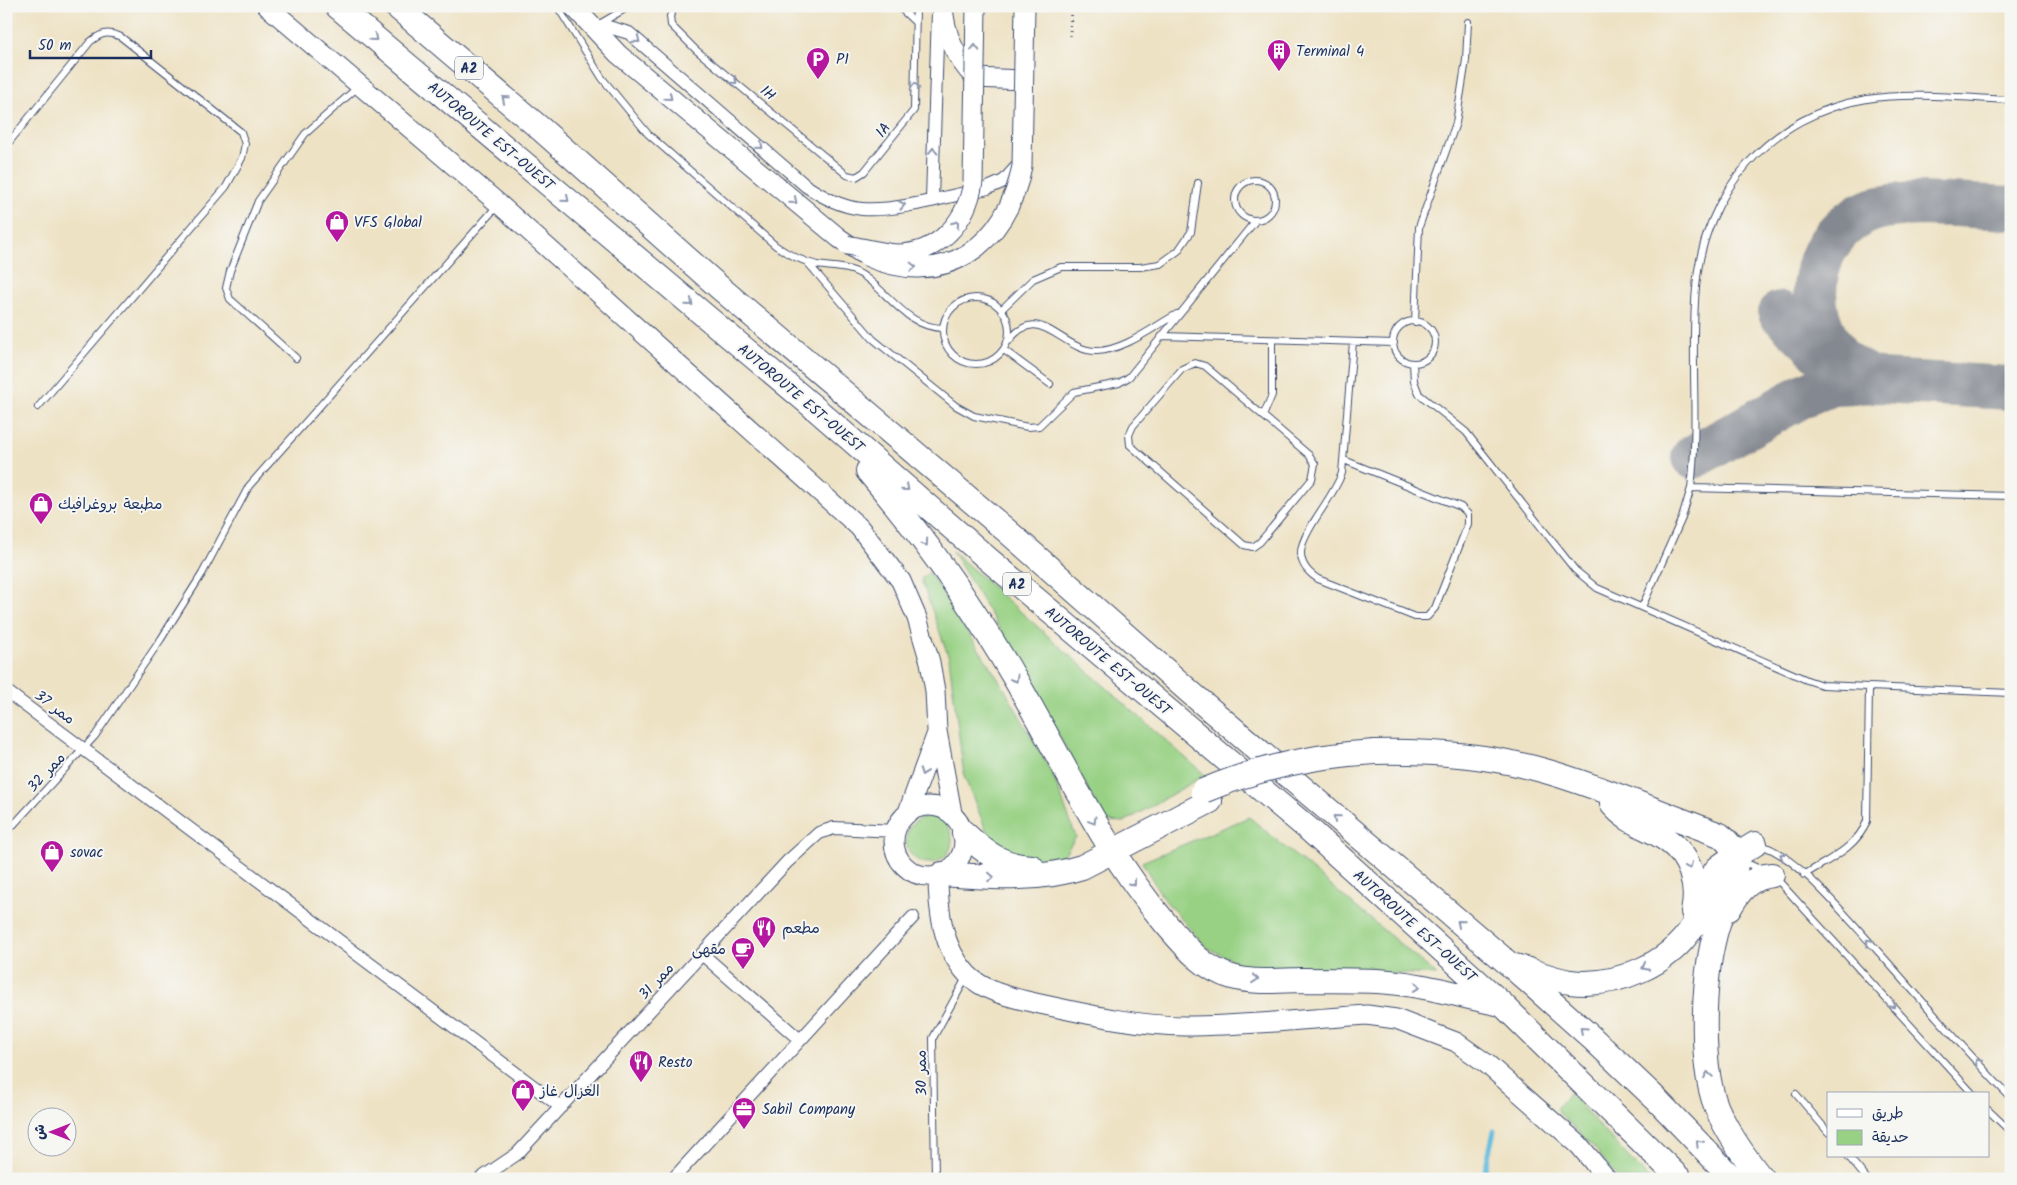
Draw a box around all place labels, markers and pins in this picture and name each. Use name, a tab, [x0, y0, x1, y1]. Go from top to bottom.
building icon: Terminal 4	[1266, 38, 1292, 72]
place label: Terminal 4	[1296, 40, 1364, 64]
parking icon: P1	[805, 46, 831, 80]
place label: P1	[836, 48, 849, 72]
shop icon: VFS Global	[324, 209, 350, 243]
place label: VFS Global	[354, 211, 422, 235]
shop icon: مطبعة بروغرافيك	[28, 491, 54, 525]
place label: مطبعة بروغرافيك	[58, 493, 162, 517]
shop icon: sovac	[39, 839, 65, 873]
place label: sovac	[70, 841, 104, 865]
restaurant icon: مطعم	[751, 915, 777, 949]
place label: مطعم	[782, 917, 820, 941]
cafe icon: مقهى	[730, 936, 756, 970]
place label: مقهى	[692, 938, 726, 962]
restaurant icon: Resto	[628, 1049, 654, 1083]
place label: Resto	[658, 1051, 693, 1075]
shop icon: الغزال غاز	[510, 1078, 536, 1112]
place label: الغزال غاز	[539, 1080, 600, 1104]
office icon: Sabil Company	[731, 1096, 757, 1130]
place label: Sabil Company	[762, 1098, 856, 1122]

